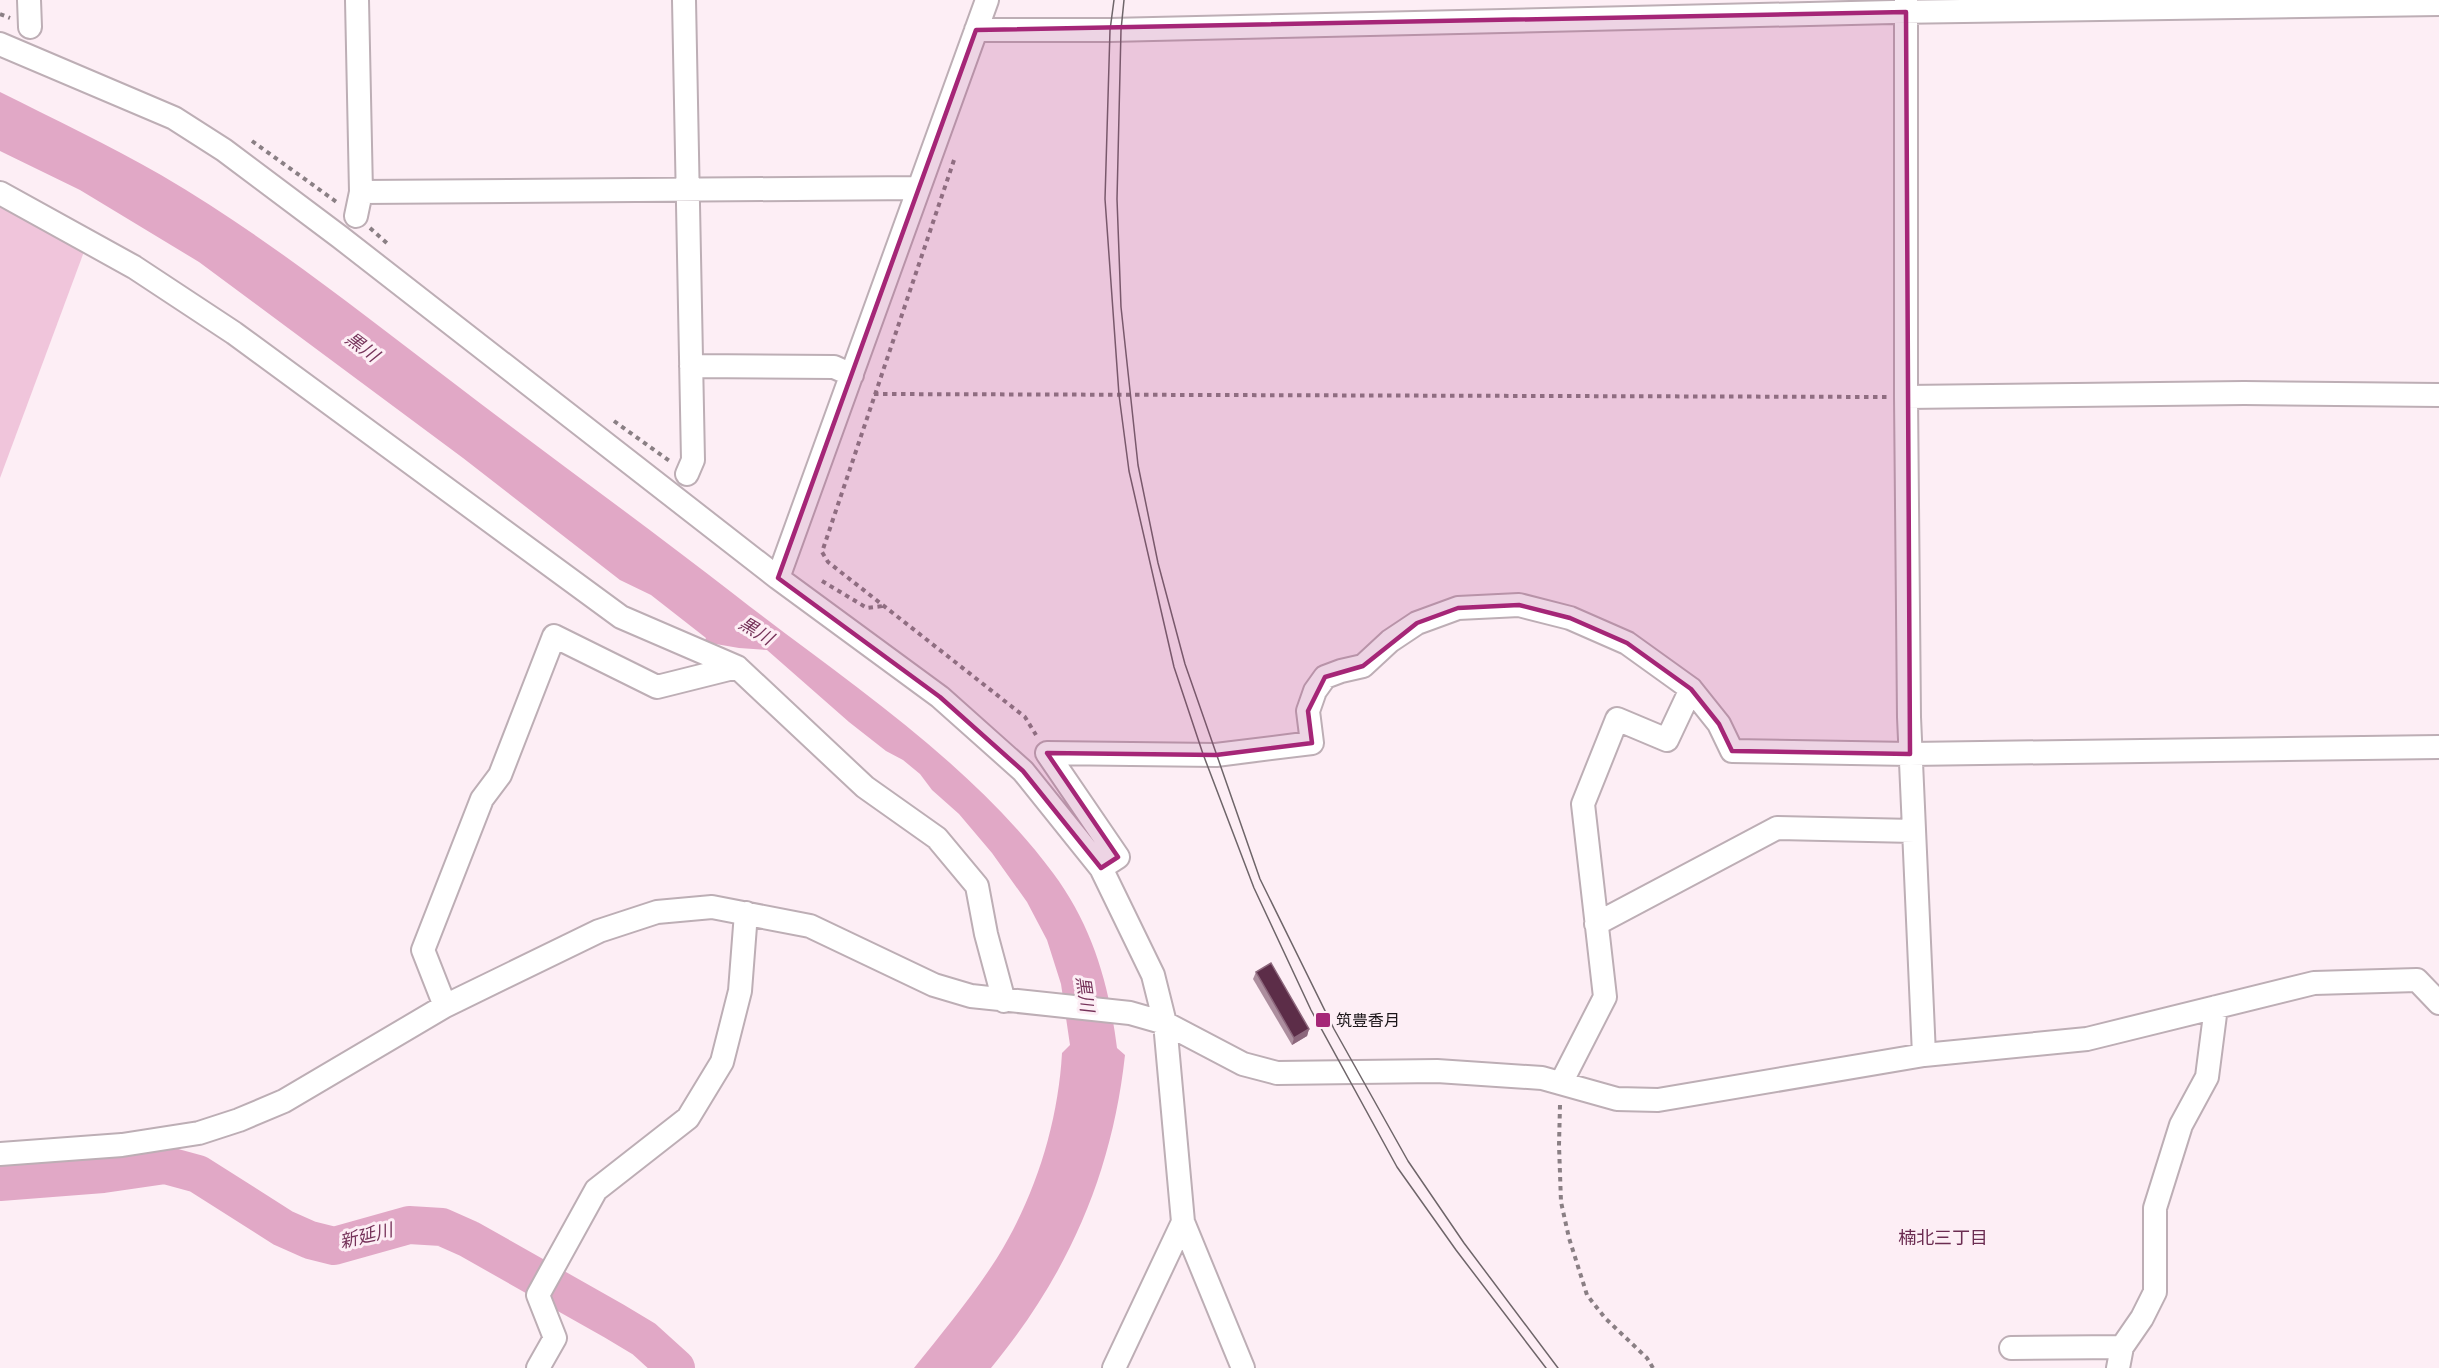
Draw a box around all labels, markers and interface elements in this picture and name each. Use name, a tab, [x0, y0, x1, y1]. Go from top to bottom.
water label: 黒川	[340, 325, 386, 369]
water label: 黒川	[734, 610, 780, 652]
water label: 黒川	[1070, 974, 1102, 1016]
place label: 筑豊香月	[1336, 1008, 1400, 1032]
marker: 筑豊香月	[1314, 1011, 1332, 1029]
water label: 新延川	[336, 1215, 397, 1255]
district label: 楠北三丁目	[1898, 1224, 1988, 1251]

